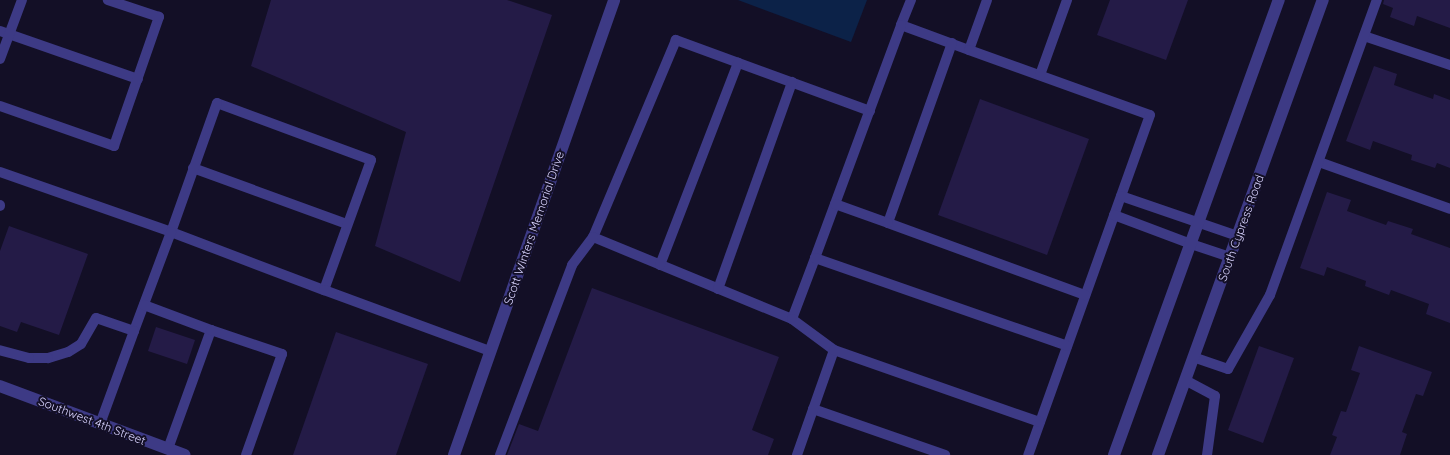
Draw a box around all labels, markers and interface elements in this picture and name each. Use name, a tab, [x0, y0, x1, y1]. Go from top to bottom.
street label: Scott Winters Memorial Drive	[501, 149, 567, 307]
street label: South Cypress Road	[1215, 173, 1267, 283]
street label: Southwest 4th Street	[36, 394, 148, 448]

